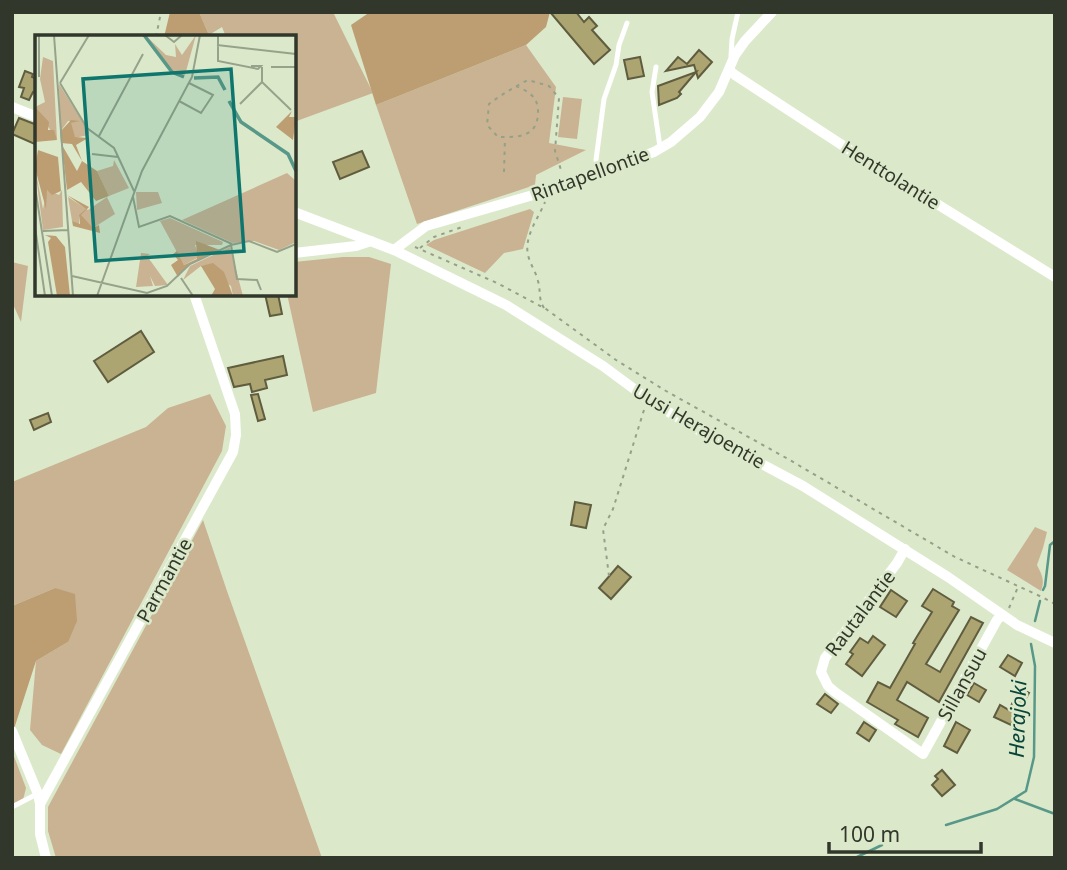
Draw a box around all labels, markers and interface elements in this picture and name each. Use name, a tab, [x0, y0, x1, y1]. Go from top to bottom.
inset map	[35, 35, 296, 296]
street label: Henttolantie	[837, 134, 945, 216]
street label: Rintapellontie	[527, 141, 653, 207]
street label: Uusi Herajoentie	[628, 378, 770, 474]
street label: Parmantie	[130, 533, 198, 627]
street label: Rautalantie	[819, 565, 901, 661]
street label: Sillansuu	[931, 643, 993, 725]
water label: Herajoki	[1002, 679, 1032, 758]
scale bar	[829, 810, 981, 854]
text: 100 m	[839, 820, 900, 848]

